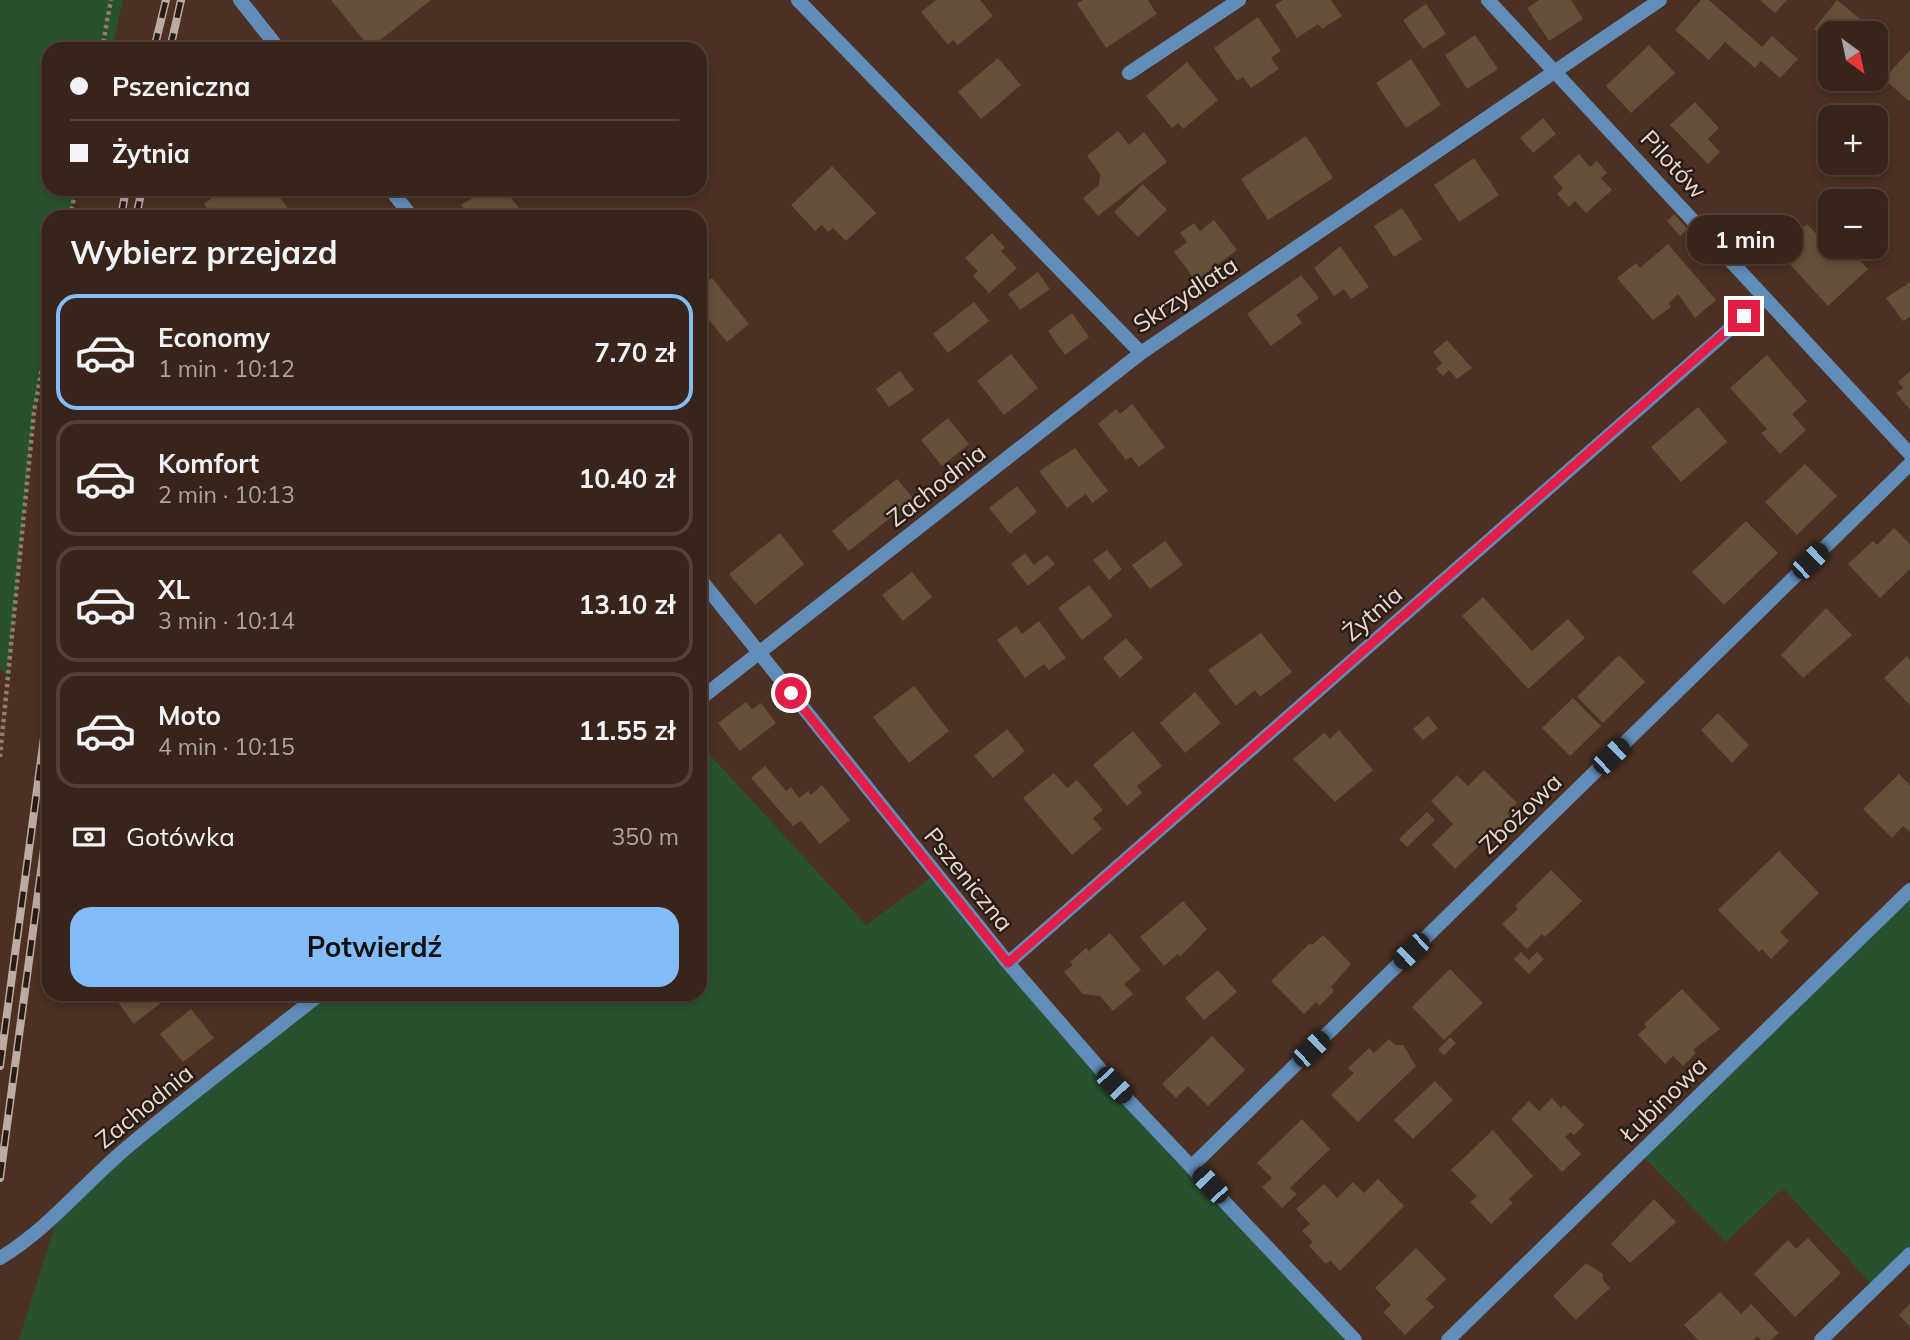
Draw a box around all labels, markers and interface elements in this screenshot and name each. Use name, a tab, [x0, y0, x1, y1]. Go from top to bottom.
north arrow	[1818, 21, 1888, 91]
map controls	[1818, 21, 1888, 259]
text: Pszeniczna	[112, 70, 250, 103]
button: +	[1818, 105, 1888, 175]
street label: Pilotów	[1635, 123, 1713, 205]
text: Żytnia	[112, 137, 190, 170]
button: −	[1818, 189, 1888, 259]
callout: 1 min	[1686, 215, 1802, 264]
text: 1 min	[1715, 225, 1775, 254]
text: Wybierz przejazd	[70, 232, 338, 272]
street label: Skrzydlata	[1127, 249, 1243, 339]
route end	[1728, 300, 1760, 332]
icon: car	[74, 321, 137, 384]
text: Economy	[158, 321, 270, 354]
text: 7.70 zł	[594, 336, 675, 369]
text: 1 min · 10:12	[158, 354, 295, 383]
street label: Zachodnia	[881, 437, 991, 533]
icon: car	[74, 447, 137, 510]
text: Komfort	[158, 447, 259, 480]
text: 10.40 zł	[579, 462, 675, 495]
text: 2 min · 10:13	[158, 480, 295, 509]
car	[1788, 539, 1833, 583]
icon: car	[74, 573, 137, 636]
text: XL	[158, 573, 190, 606]
street label: Żytnia	[1336, 579, 1408, 647]
text: 13.10 zł	[579, 588, 675, 621]
text: 3 min · 10:14	[158, 606, 295, 635]
route start	[775, 677, 807, 709]
icon: car	[74, 699, 137, 762]
text: Moto	[158, 699, 221, 732]
text: 11.55 zł	[579, 714, 675, 747]
text: 4 min · 10:15	[158, 732, 295, 761]
car	[1589, 734, 1634, 778]
street label: Zbożowa	[1473, 766, 1567, 860]
icon: cash	[70, 818, 108, 856]
text: Gotówka	[126, 820, 235, 853]
street label: Pszeniczna	[918, 821, 1020, 937]
text: 350 m	[611, 822, 679, 851]
button: Potwierdź	[70, 907, 679, 987]
car	[1389, 929, 1434, 973]
car	[1289, 1027, 1334, 1071]
street label: Łubinowa	[1613, 1050, 1713, 1148]
street label: Zachodnia	[89, 1058, 199, 1154]
car	[1092, 1063, 1137, 1107]
car	[1188, 1162, 1233, 1208]

